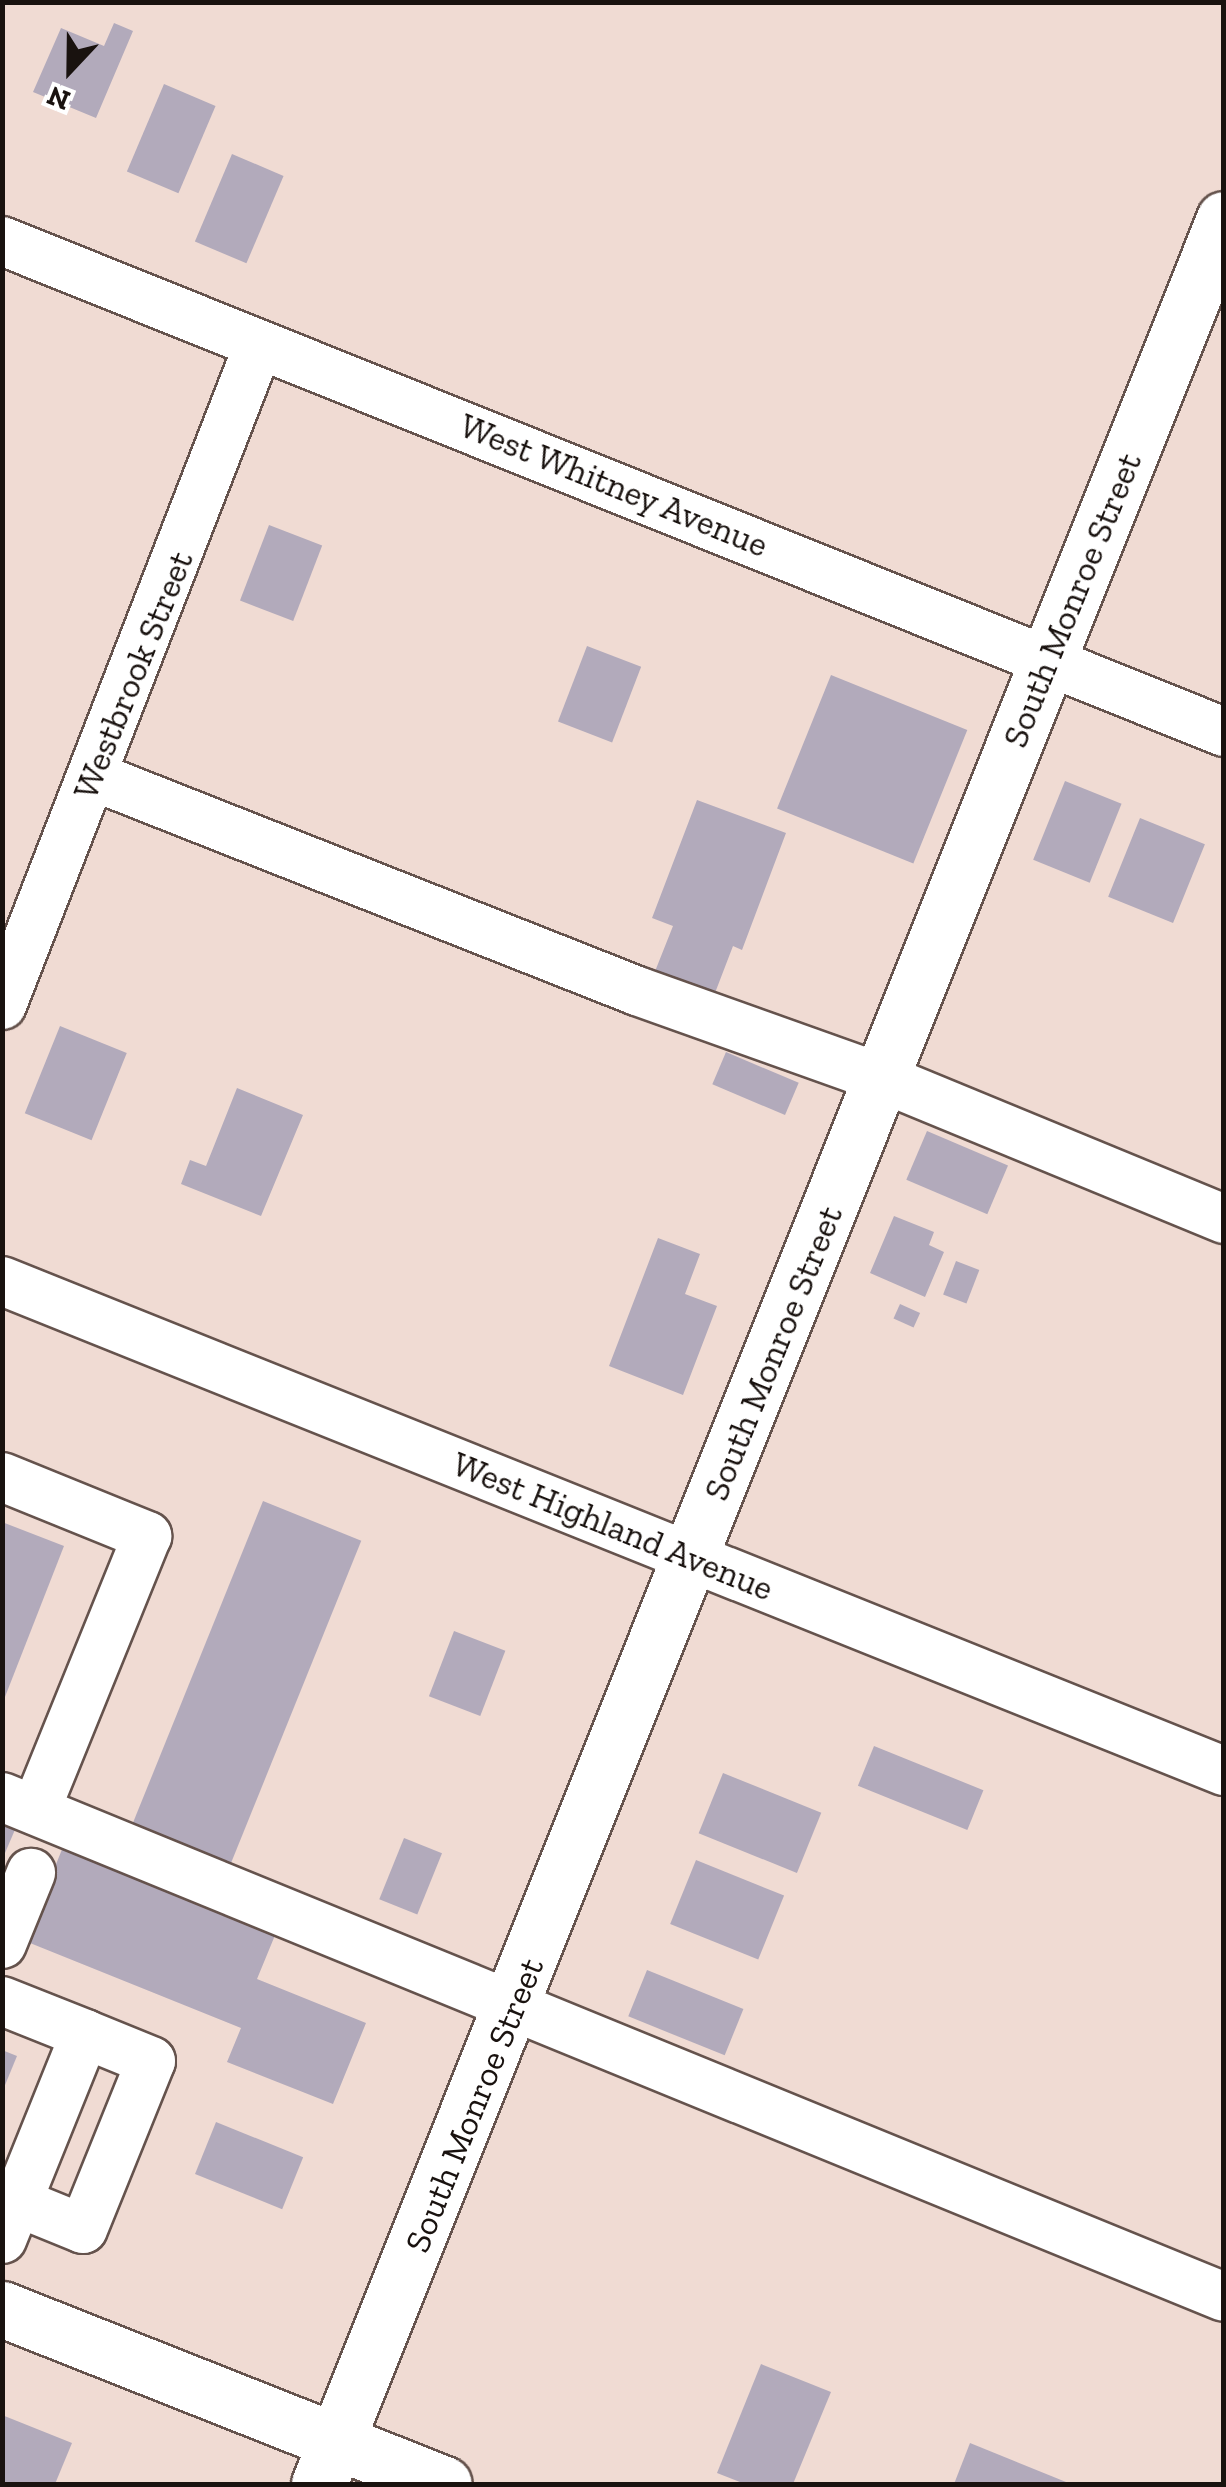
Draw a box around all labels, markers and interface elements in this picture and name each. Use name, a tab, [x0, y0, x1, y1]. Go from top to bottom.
north arrow	[20, 20, 120, 120]
text: N	[43, 79, 75, 118]
street label: West Whitney Avenue	[452, 403, 776, 567]
street label: South Monroe Street	[994, 447, 1150, 753]
street label: Westbrook Street	[64, 545, 202, 805]
street label: South Monroe Street	[695, 1200, 851, 1506]
street label: West Highland Avenue	[446, 1442, 780, 1610]
street label: South Monroe Street	[396, 1952, 552, 2258]

